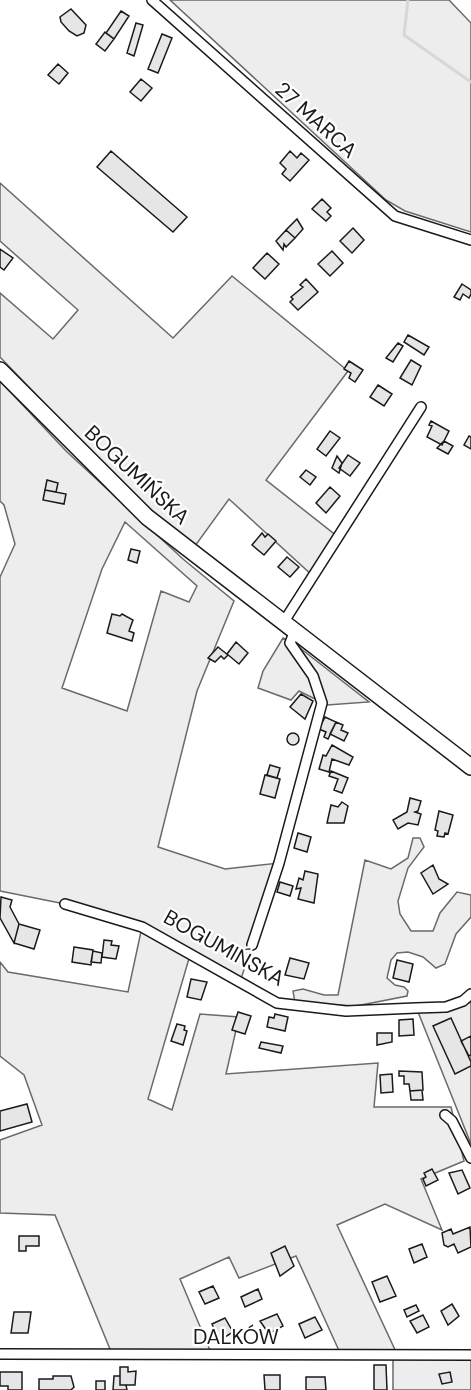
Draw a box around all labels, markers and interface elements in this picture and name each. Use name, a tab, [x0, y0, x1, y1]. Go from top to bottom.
street label: 27 MARCA	[269, 76, 363, 164]
street label: BOGUMIŃSKA	[78, 419, 196, 531]
street label: BOGUMIŃSKA	[159, 903, 289, 993]
street label: DALKÓW	[193, 1323, 279, 1351]

